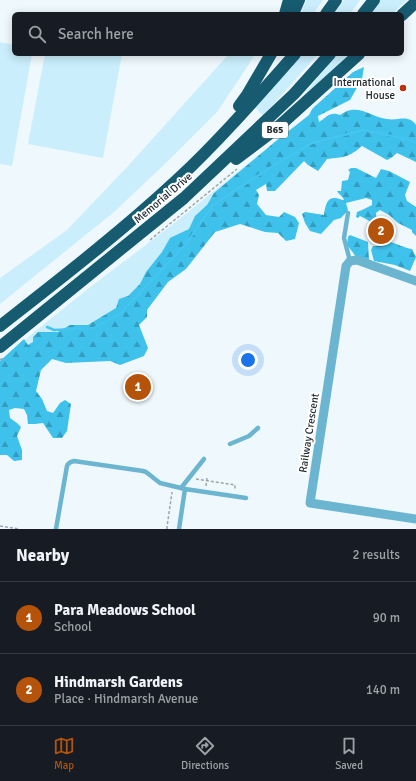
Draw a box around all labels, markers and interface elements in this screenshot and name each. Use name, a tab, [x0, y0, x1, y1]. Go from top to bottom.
search box	[12, 12, 404, 56]
icon: search	[26, 23, 48, 45]
text: Search here	[58, 25, 134, 43]
place label: International House	[334, 76, 395, 102]
marker: International House	[398, 83, 408, 93]
road number: B65	[262, 122, 288, 138]
street label: Memorial Drive	[131, 170, 195, 226]
pin: 2	[368, 216, 394, 246]
your location	[238, 350, 258, 370]
pin: 1	[125, 372, 151, 402]
street label: Railway Crescent	[296, 392, 322, 474]
text: Nearby	[16, 545, 69, 566]
text: 2 results	[352, 547, 400, 563]
text: Para Meadows School	[54, 601, 196, 619]
text: 1	[25, 610, 33, 626]
text: 90 m	[373, 610, 400, 626]
text: School	[54, 619, 92, 635]
text: Hindmarsh Gardens	[54, 673, 183, 691]
text: 2	[25, 682, 33, 698]
text: 140 m	[366, 682, 400, 698]
text: Place · Hindmarsh Avenue	[54, 691, 198, 707]
tab: Map	[53, 735, 75, 772]
tab: Directions	[181, 735, 229, 772]
tab: Saved	[335, 735, 363, 772]

